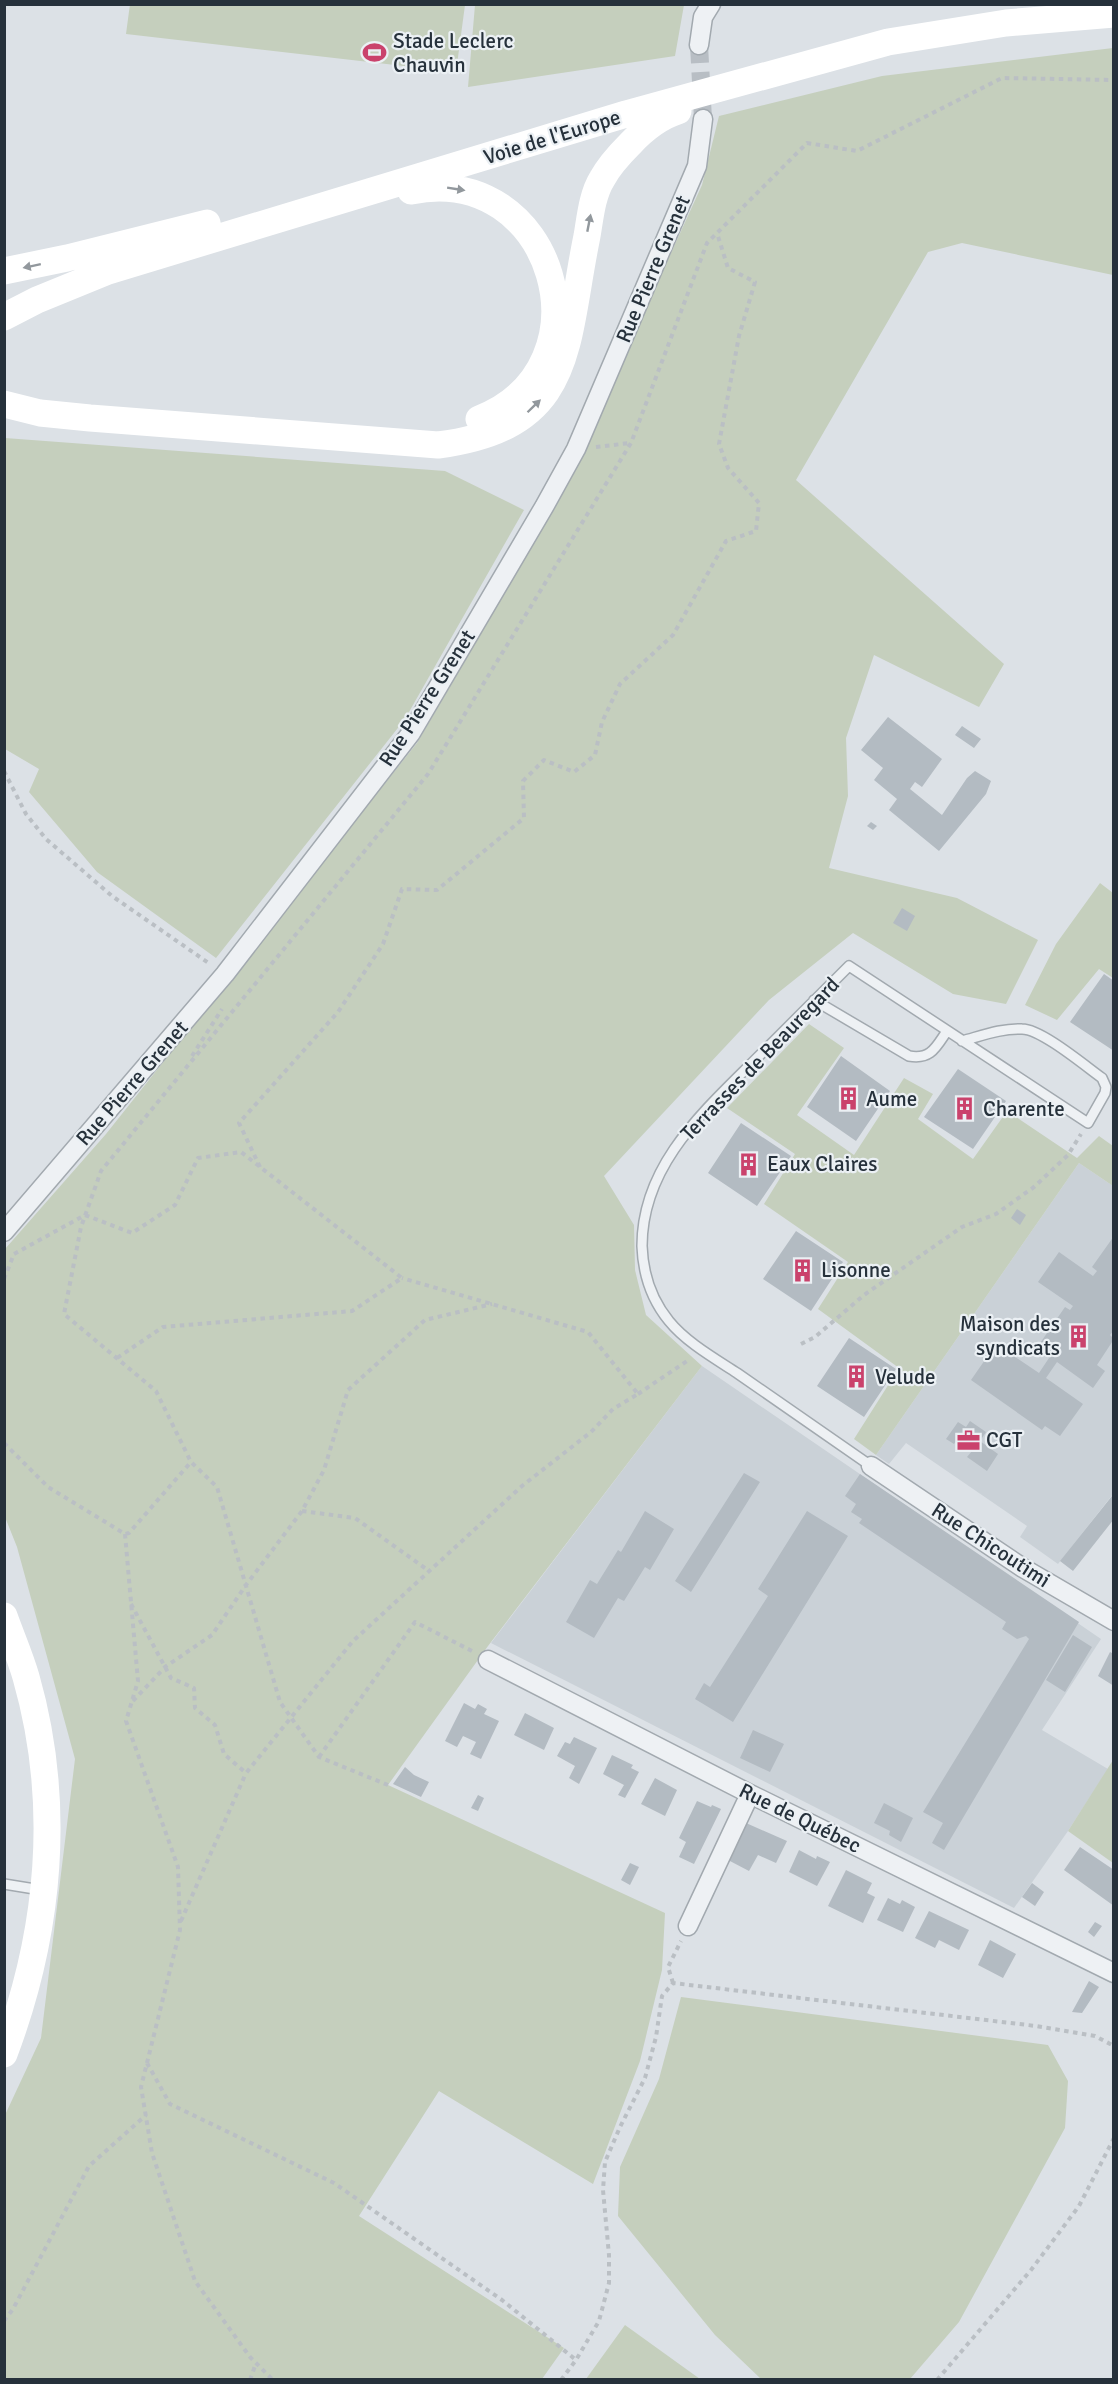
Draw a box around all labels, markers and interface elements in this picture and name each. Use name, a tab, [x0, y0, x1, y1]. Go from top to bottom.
place label: Stade Leclerc Chauvin	[393, 28, 513, 78]
sports icon: Stade Leclerc Chauvin	[362, 40, 388, 66]
street label: Voie de l'Europe	[480, 104, 624, 170]
one-way arrow	[446, 185, 465, 194]
street label: Rue Pierre Grenet	[610, 191, 696, 347]
one-way arrow	[585, 214, 595, 233]
one-way arrow	[23, 261, 41, 271]
one-way arrow	[526, 399, 541, 413]
street label: Rue Pierre Grenet	[373, 625, 481, 771]
street label: Terrasses de Beauregard	[675, 972, 845, 1146]
street label: Rue Pierre Grenet	[70, 1015, 194, 1151]
building icon: Aume	[835, 1086, 861, 1112]
place label: Aume	[866, 1086, 917, 1112]
building icon: Charente	[952, 1096, 978, 1122]
place label: Charente	[983, 1096, 1065, 1122]
building icon: Eaux Claires	[736, 1151, 762, 1177]
place label: Eaux Claires	[767, 1151, 877, 1177]
building icon: Lisonne	[790, 1257, 816, 1283]
place label: Lisonne	[821, 1257, 891, 1283]
place label: Maison des syndicats	[960, 1311, 1060, 1361]
building icon: Maison des syndicats	[1065, 1323, 1091, 1349]
building icon: Velude	[844, 1364, 870, 1390]
place label: Velude	[875, 1364, 936, 1390]
office icon: CGT	[955, 1427, 981, 1453]
place label: CGT	[986, 1427, 1023, 1453]
street label: Rue Chicoutimi	[927, 1497, 1055, 1593]
street label: Rue de Québec	[735, 1777, 865, 1859]

